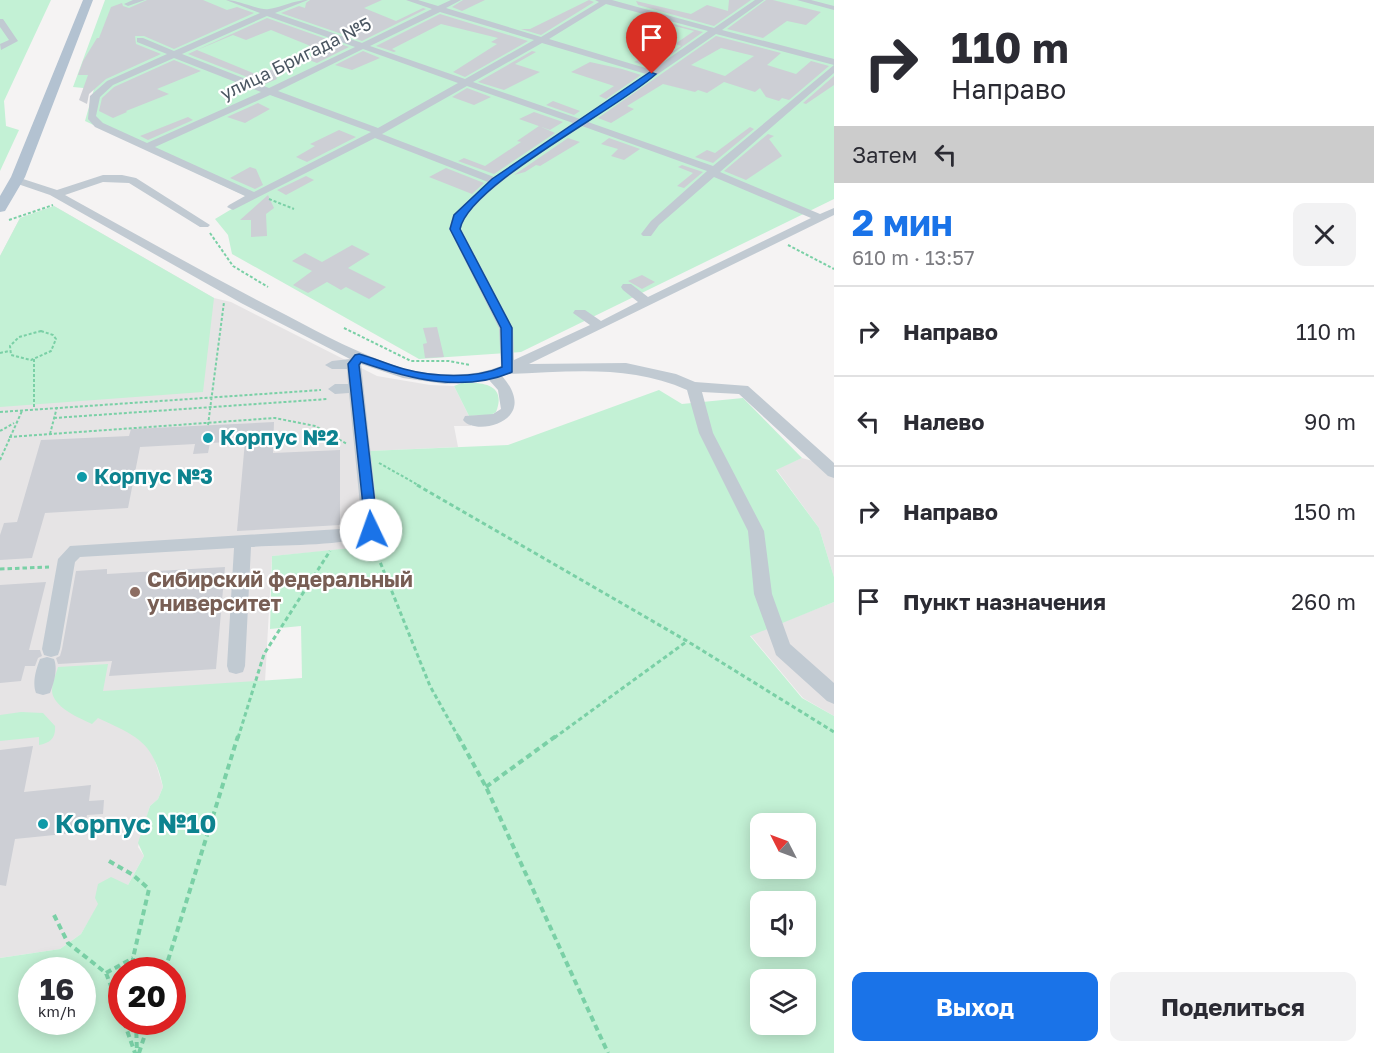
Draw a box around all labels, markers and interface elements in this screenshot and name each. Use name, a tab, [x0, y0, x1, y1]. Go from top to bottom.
street label: улица Бригада №5	[216, 12, 375, 104]
pin	[626, 12, 677, 74]
icon: arrive	[635, 21, 668, 54]
text: 110 m	[951, 22, 1069, 72]
icon: right	[852, 24, 930, 102]
text: Направо	[951, 73, 1066, 105]
icon: left	[929, 138, 962, 171]
text: Затем	[852, 141, 917, 168]
text: 2 мин	[852, 201, 953, 244]
button: close	[1293, 203, 1356, 266]
text: 610 m · 13:57	[852, 245, 975, 269]
icon: right	[852, 315, 885, 348]
text: Направо	[903, 318, 998, 345]
text: 110 m	[1296, 318, 1356, 345]
icon: left	[852, 405, 885, 438]
text: Налево	[903, 408, 985, 435]
text: 90 m	[1304, 408, 1356, 435]
place label: Корпус №2	[220, 424, 339, 450]
marker: Корпус №2	[201, 431, 215, 445]
place label: Корпус №3	[94, 463, 213, 489]
marker: Корпус №3	[75, 470, 89, 484]
icon: right	[852, 495, 885, 528]
position arrow	[339, 498, 403, 562]
text: Направо	[903, 498, 998, 525]
text: 150 m	[1294, 498, 1356, 525]
place label: Сибирский федеральный университет	[147, 566, 413, 616]
marker: Сибирский федеральный университет	[128, 585, 142, 599]
icon: arrive	[852, 585, 885, 618]
text: Пункт назначения	[903, 588, 1106, 615]
text: 260 m	[1291, 588, 1356, 615]
place label: Корпус №10	[55, 808, 216, 839]
north arrow	[750, 813, 816, 879]
map controls	[750, 813, 816, 1035]
marker: Корпус №10	[36, 817, 50, 831]
button: sound	[750, 891, 816, 957]
speed limit sign: 20	[108, 957, 186, 1035]
button: layers	[750, 969, 816, 1035]
text: 16	[40, 971, 74, 1007]
button: Выход	[852, 972, 1098, 1041]
button: Поделиться	[1110, 972, 1356, 1041]
text: km/h	[38, 1002, 76, 1020]

